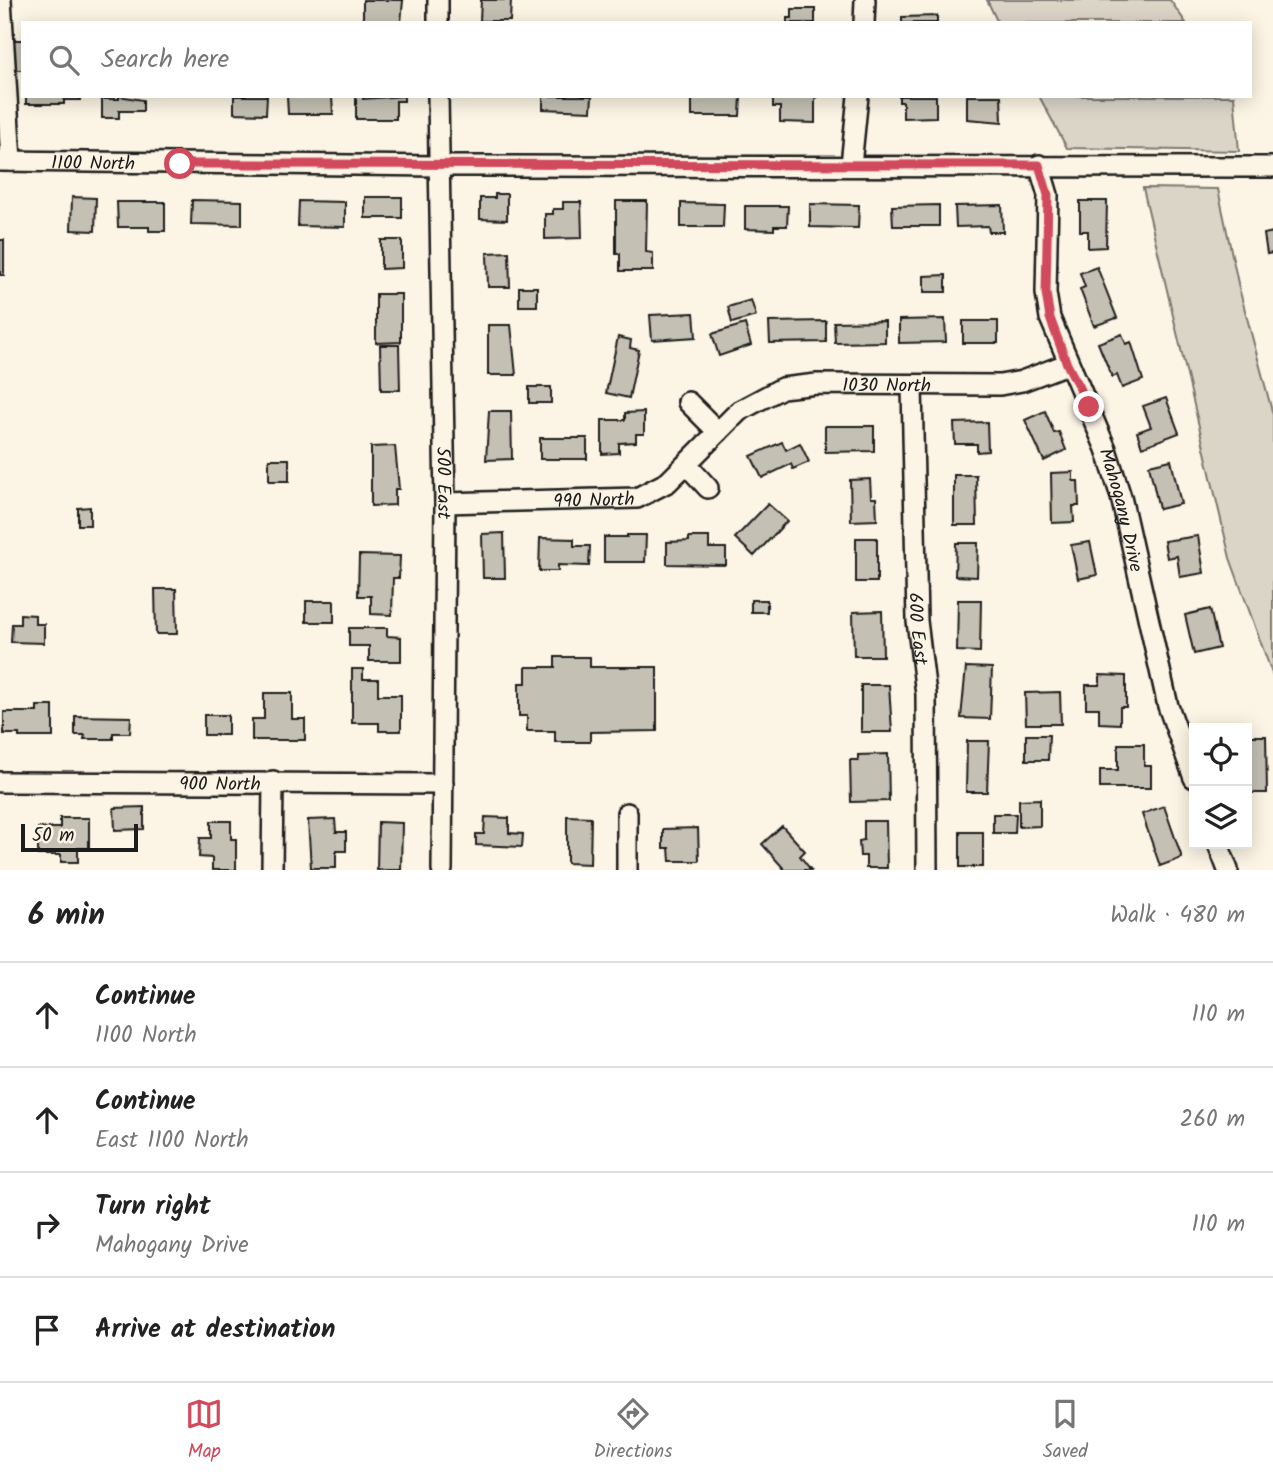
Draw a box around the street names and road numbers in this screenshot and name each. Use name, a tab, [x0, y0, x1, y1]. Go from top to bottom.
street label: 1100 North	[51, 149, 135, 180]
street label: 1030 North	[842, 371, 931, 402]
street label: Mahogany Drive	[1090, 445, 1150, 575]
street label: 500 East	[427, 447, 458, 520]
street label: 990 North	[553, 485, 635, 517]
street label: 600 East	[899, 592, 935, 668]
street label: 900 North	[179, 770, 261, 800]

